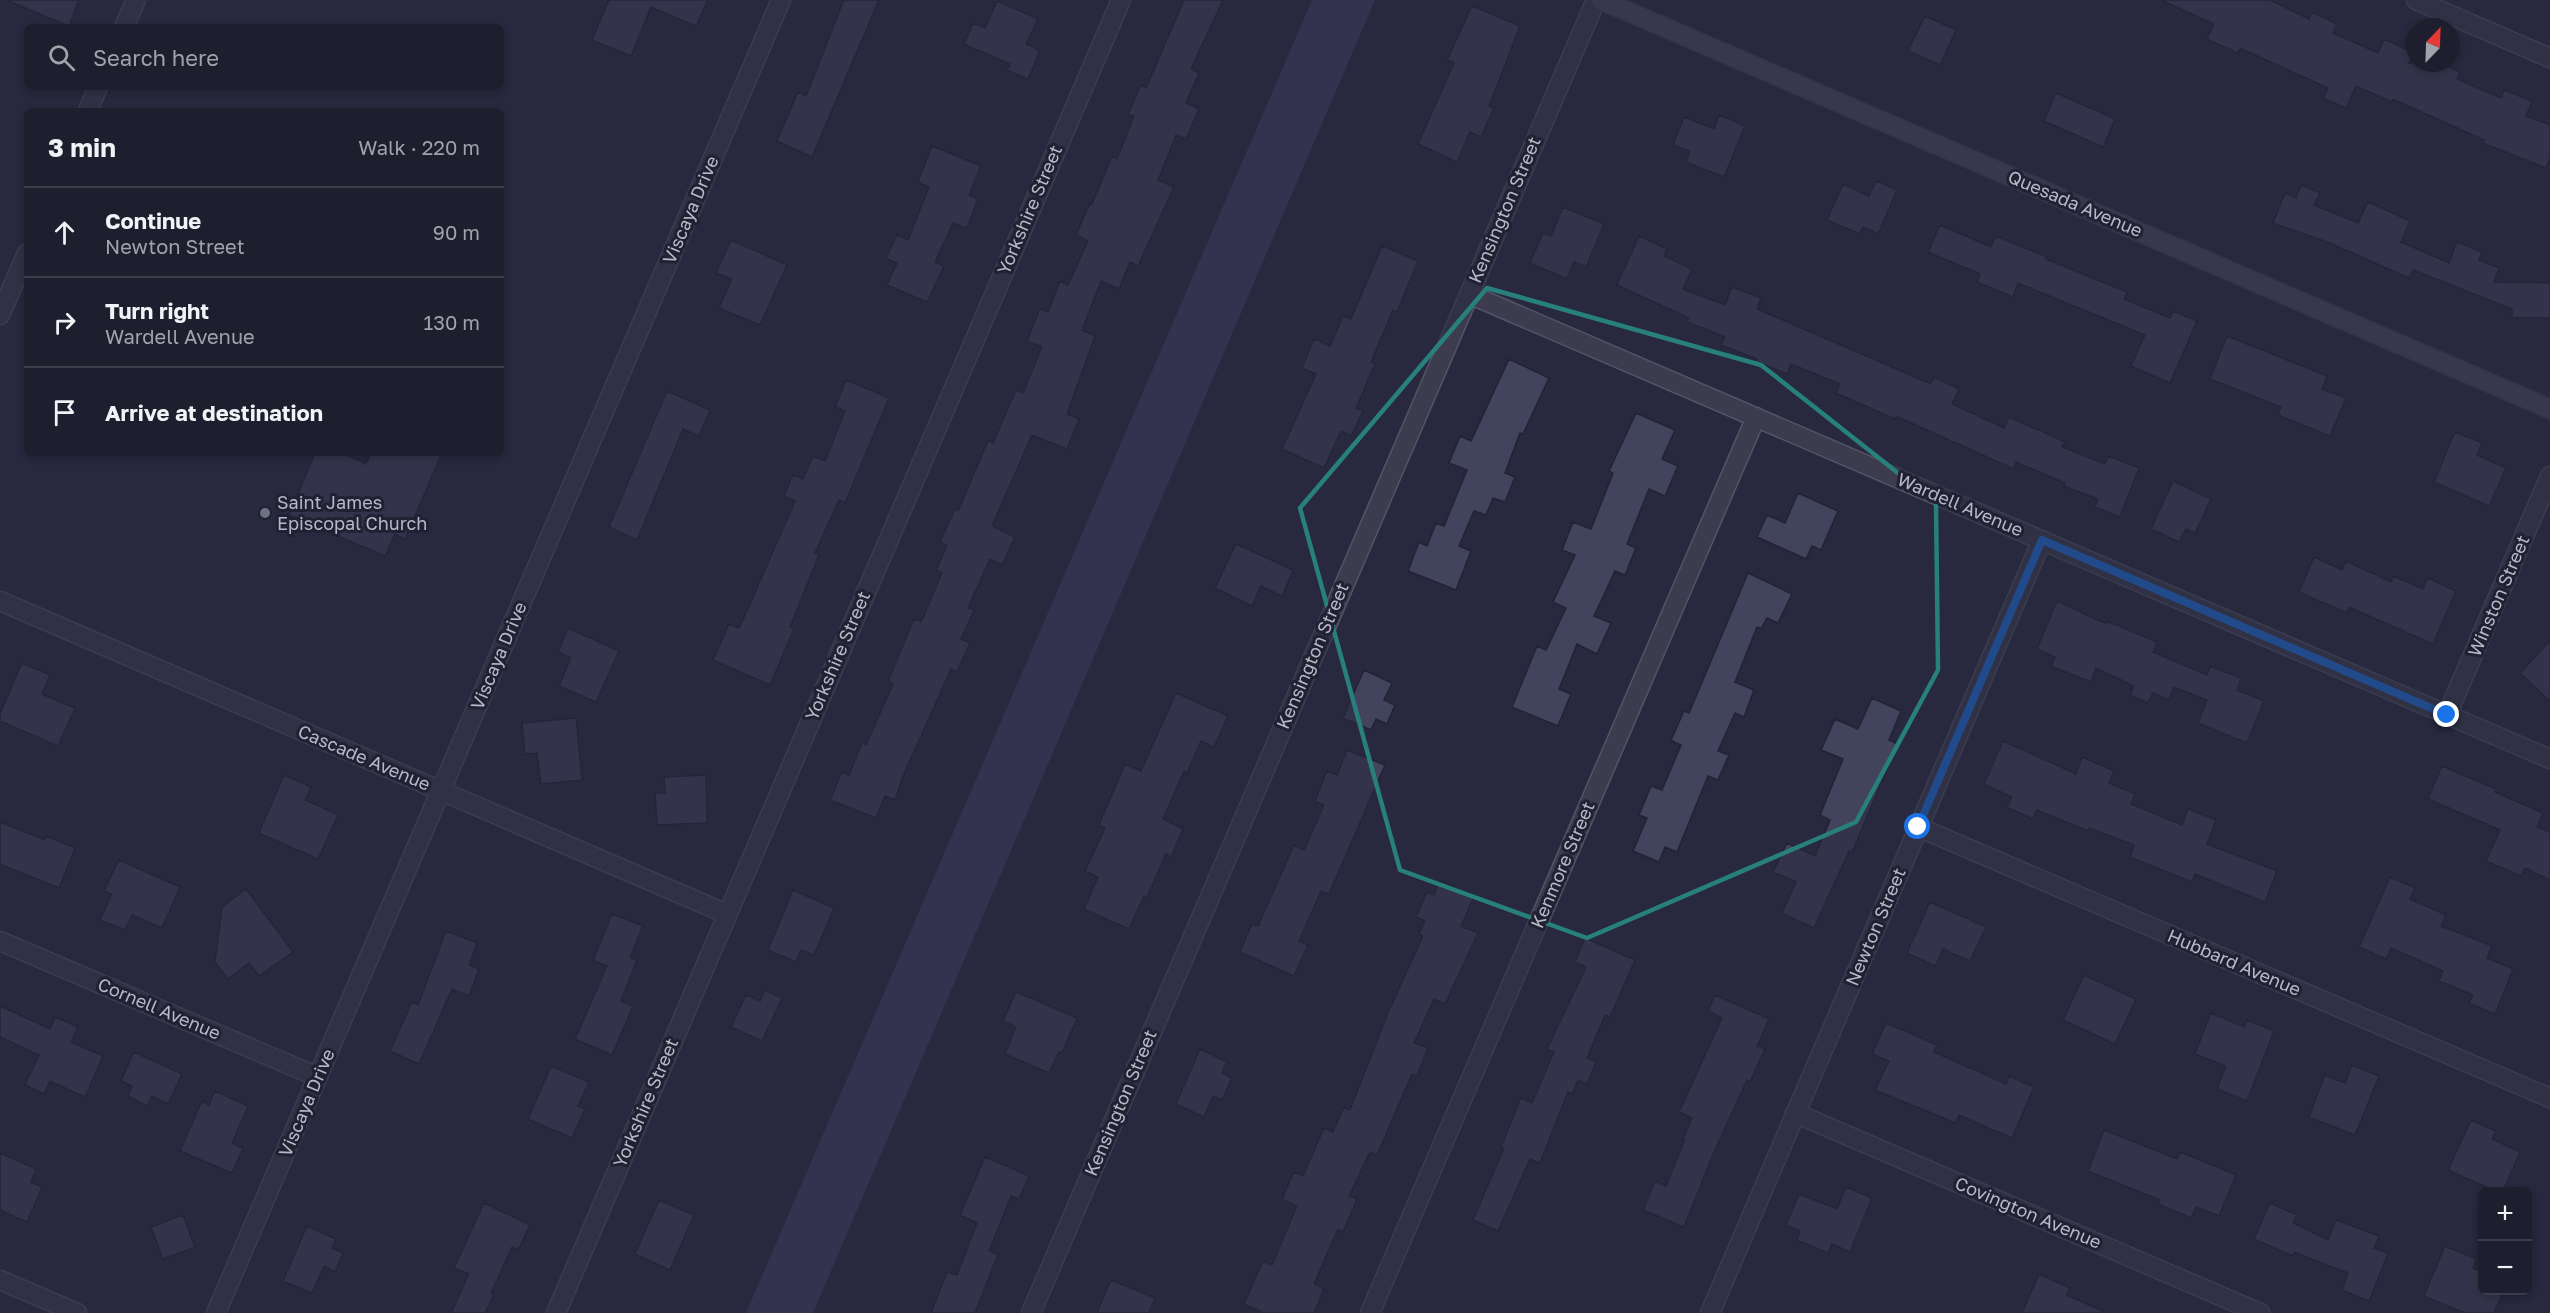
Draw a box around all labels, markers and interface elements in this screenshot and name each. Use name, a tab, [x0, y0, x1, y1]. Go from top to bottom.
north arrow	[2406, 18, 2460, 72]
search box	[24, 24, 504, 90]
icon: search	[45, 41, 78, 74]
text: Search here	[93, 44, 219, 71]
text: 3 min	[48, 132, 116, 163]
street label: Kensington Street	[1463, 133, 1545, 286]
text: Walk · 220 m	[358, 135, 480, 159]
street label: Yorkshire Street	[992, 142, 1066, 278]
street label: Viscaya Drive	[658, 152, 723, 267]
street label: Quesada Avenue	[2005, 165, 2146, 241]
text: Continue	[105, 207, 201, 234]
icon: ahead	[48, 216, 81, 249]
text: 90 m	[433, 220, 480, 244]
text: Newton Street	[105, 234, 245, 258]
text: Turn right	[105, 297, 209, 324]
icon: right	[48, 306, 81, 339]
text: 130 m	[424, 310, 480, 334]
text: Wardell Avenue	[105, 324, 255, 348]
icon: arrive	[48, 396, 81, 429]
text: Arrive at destination	[105, 399, 323, 426]
street label: Wardell Avenue	[1894, 468, 2027, 541]
place label: Saint James Episcopal Church	[277, 491, 427, 534]
marker: Saint James Episcopal Church	[258, 506, 272, 520]
street label: Winston Street	[2463, 532, 2534, 660]
street label: Kensington Street	[1271, 579, 1353, 732]
street label: Yorkshire Street	[800, 588, 874, 724]
street label: Viscaya Drive	[466, 598, 531, 713]
route end	[2433, 701, 2459, 727]
street label: Cascade Avenue	[295, 719, 434, 795]
street label: Kenmore Street	[1526, 798, 1599, 931]
route start	[1904, 813, 1930, 839]
street label: Newton Street	[1840, 864, 1910, 989]
street label: Hubbard Avenue	[2164, 924, 2304, 1000]
street label: Cornell Avenue	[95, 972, 224, 1044]
street label: Kensington Street	[1079, 1026, 1161, 1179]
street label: Yorkshire Street	[608, 1035, 682, 1171]
street label: Viscaya Drive	[274, 1045, 339, 1160]
street label: Covington Avenue	[1952, 1171, 2105, 1253]
map controls	[2478, 1187, 2532, 1295]
button: +	[2478, 1187, 2532, 1241]
button: −	[2478, 1241, 2532, 1295]

